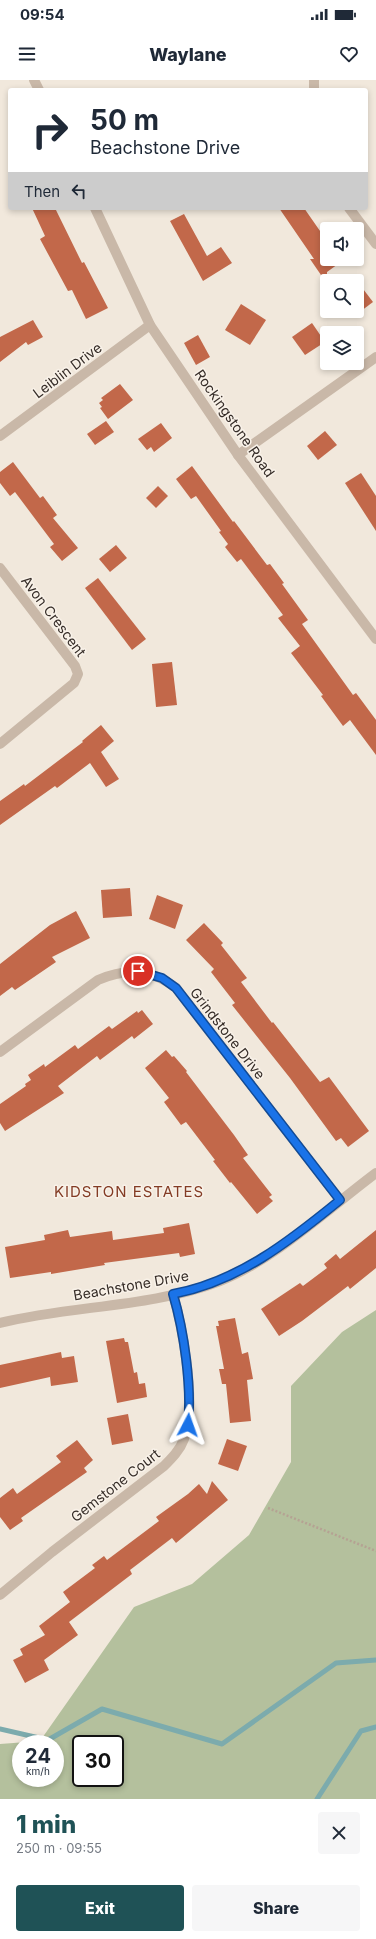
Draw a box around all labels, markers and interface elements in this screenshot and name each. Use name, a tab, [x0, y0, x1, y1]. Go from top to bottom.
text: 09:54	[20, 5, 65, 24]
icon: menu	[16, 43, 38, 65]
icon: heart	[338, 43, 360, 65]
text: Waylane	[149, 44, 227, 65]
text: 50 m	[90, 103, 159, 137]
icon: right	[24, 104, 76, 156]
text: Beachstone Drive	[90, 137, 240, 158]
icon: left	[68, 180, 90, 202]
text: Then	[24, 182, 60, 201]
map controls	[320, 222, 364, 370]
button: sound	[320, 222, 364, 266]
button: search	[320, 274, 364, 318]
button: layers	[320, 326, 364, 370]
street label: Leiblin Drive	[29, 339, 105, 401]
street label: Rockingstone Road	[191, 366, 279, 480]
street label: Avon Crescent	[18, 572, 90, 660]
pin	[121, 954, 155, 988]
icon: arrive	[127, 960, 149, 982]
street label: Grindstone Drive	[187, 984, 269, 1082]
district label: KIDSTON ESTATES	[54, 1182, 204, 1201]
street label: Beachstone Drive	[72, 1266, 190, 1304]
position arrow	[167, 1404, 209, 1446]
street label: Gemstone Court	[67, 1445, 163, 1525]
speed limit sign: 30	[72, 1735, 124, 1787]
text: 24	[25, 1744, 51, 1768]
text: km/h	[26, 1765, 50, 1777]
text: 1 min	[16, 1810, 76, 1839]
button: close	[318, 1812, 360, 1854]
text: 250 m · 09:55	[16, 1840, 102, 1856]
button: Exit	[16, 1885, 184, 1931]
button: Share	[192, 1885, 360, 1931]

